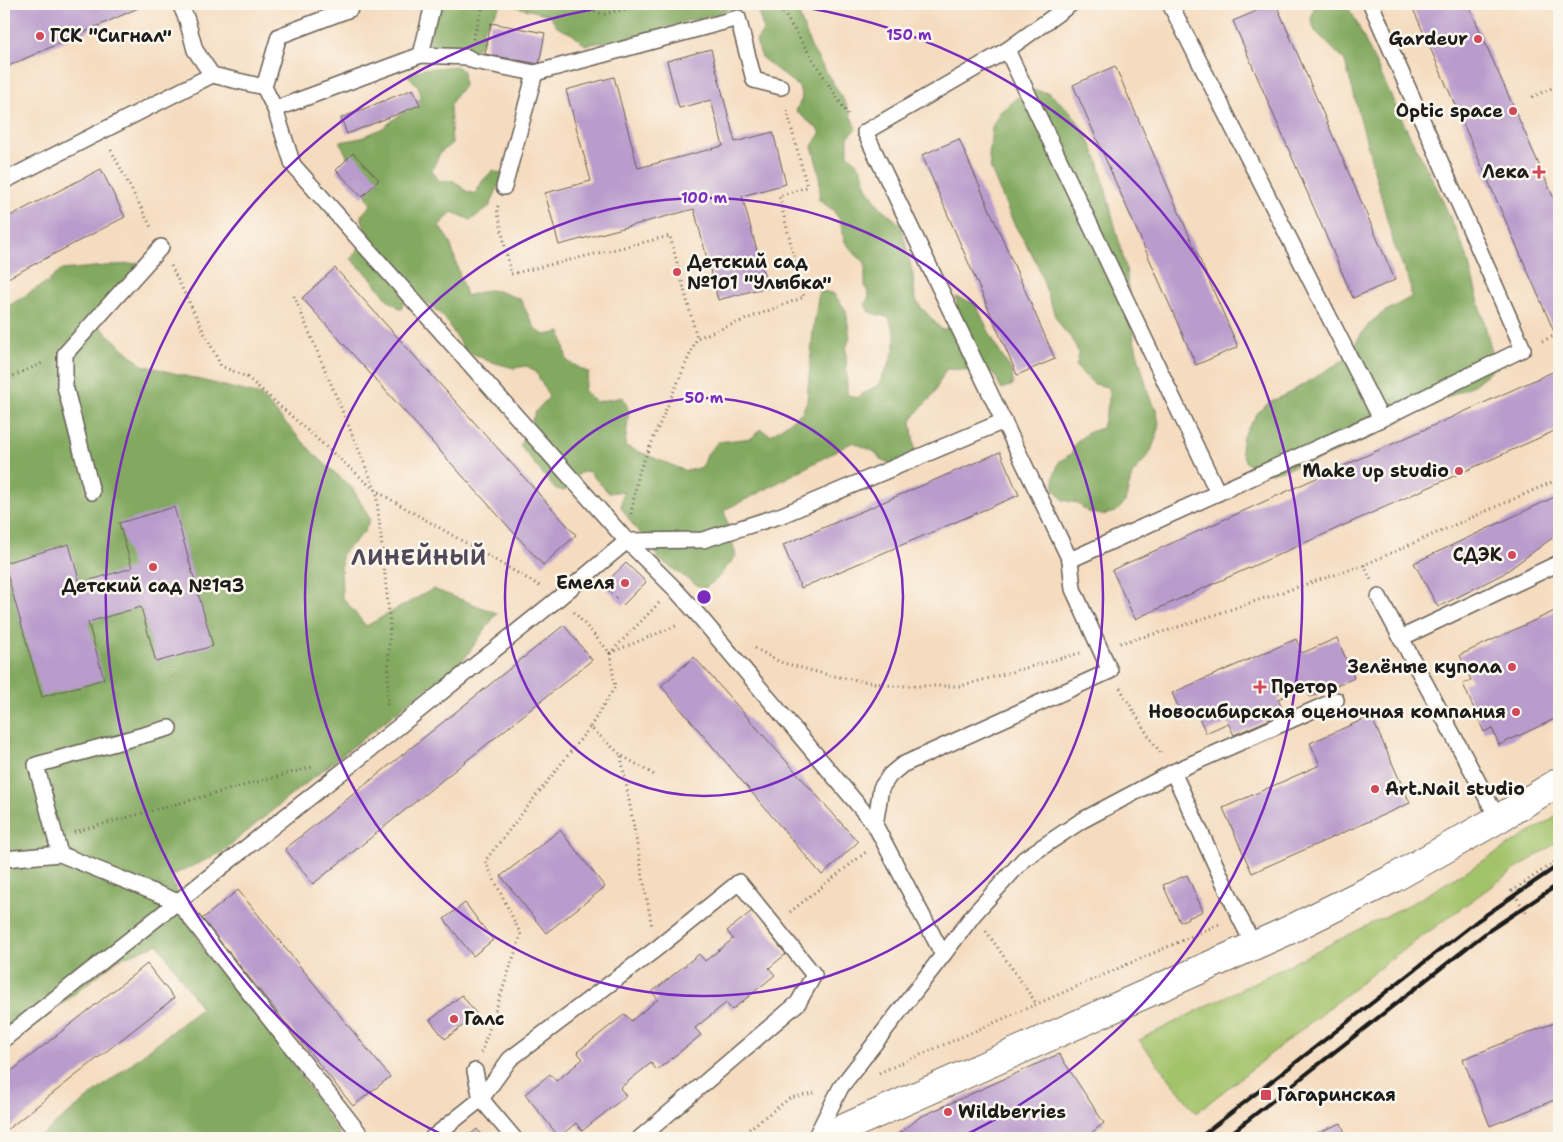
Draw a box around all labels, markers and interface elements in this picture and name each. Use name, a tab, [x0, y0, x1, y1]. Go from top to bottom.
place label: ГСК "Сигнал"	[50, 24, 172, 48]
text: 150 m	[886, 25, 932, 45]
place label: Gardeur	[1388, 27, 1468, 51]
marker: ГСК "Сигнал"	[34, 30, 46, 42]
marker: Gardeur	[1472, 33, 1484, 45]
place label: Optic space	[1396, 99, 1503, 123]
marker: Optic space	[1507, 105, 1519, 117]
place label: Лека	[1482, 160, 1530, 184]
marker: Лека	[1533, 166, 1545, 178]
text: 100 m	[681, 188, 727, 208]
place label: Детский сад №101 "Улыбка"	[687, 250, 832, 295]
marker: Детский сад №101 "Улыбка"	[671, 266, 683, 278]
text: 50 m	[685, 388, 724, 408]
place label: Make up studio	[1303, 459, 1449, 483]
marker: Make up studio	[1453, 465, 1465, 477]
district label: ЛИНЕЙНЫЙ	[351, 542, 487, 572]
place label: СДЭК	[1453, 543, 1503, 567]
marker: СДЭК	[1506, 549, 1518, 561]
marker: Детский сад №193	[147, 561, 159, 573]
place label: Емеля	[556, 571, 615, 595]
place label: Детский сад №193	[62, 574, 244, 598]
marker: Емеля	[619, 577, 631, 589]
centre of rings	[695, 588, 713, 606]
place label: Зелёные купола	[1348, 655, 1503, 679]
marker: Зелёные купола	[1506, 661, 1518, 673]
place label: Претор	[1271, 675, 1338, 699]
marker: Претор	[1253, 680, 1267, 694]
place label: Новосибирская оценочная компания	[1148, 700, 1506, 724]
marker: Новосибирская оценочная компания	[1510, 706, 1522, 718]
place label: Art.Nail studio	[1385, 777, 1525, 801]
marker: Art.Nail studio	[1369, 783, 1381, 795]
place label: Галс	[464, 1007, 505, 1031]
marker: Галс	[448, 1013, 460, 1025]
place label: Гагаринская	[1277, 1083, 1396, 1107]
marker: Гагаринская	[1259, 1088, 1273, 1102]
place label: Wildberries	[958, 1100, 1066, 1124]
marker: Wildberries	[942, 1106, 954, 1118]

